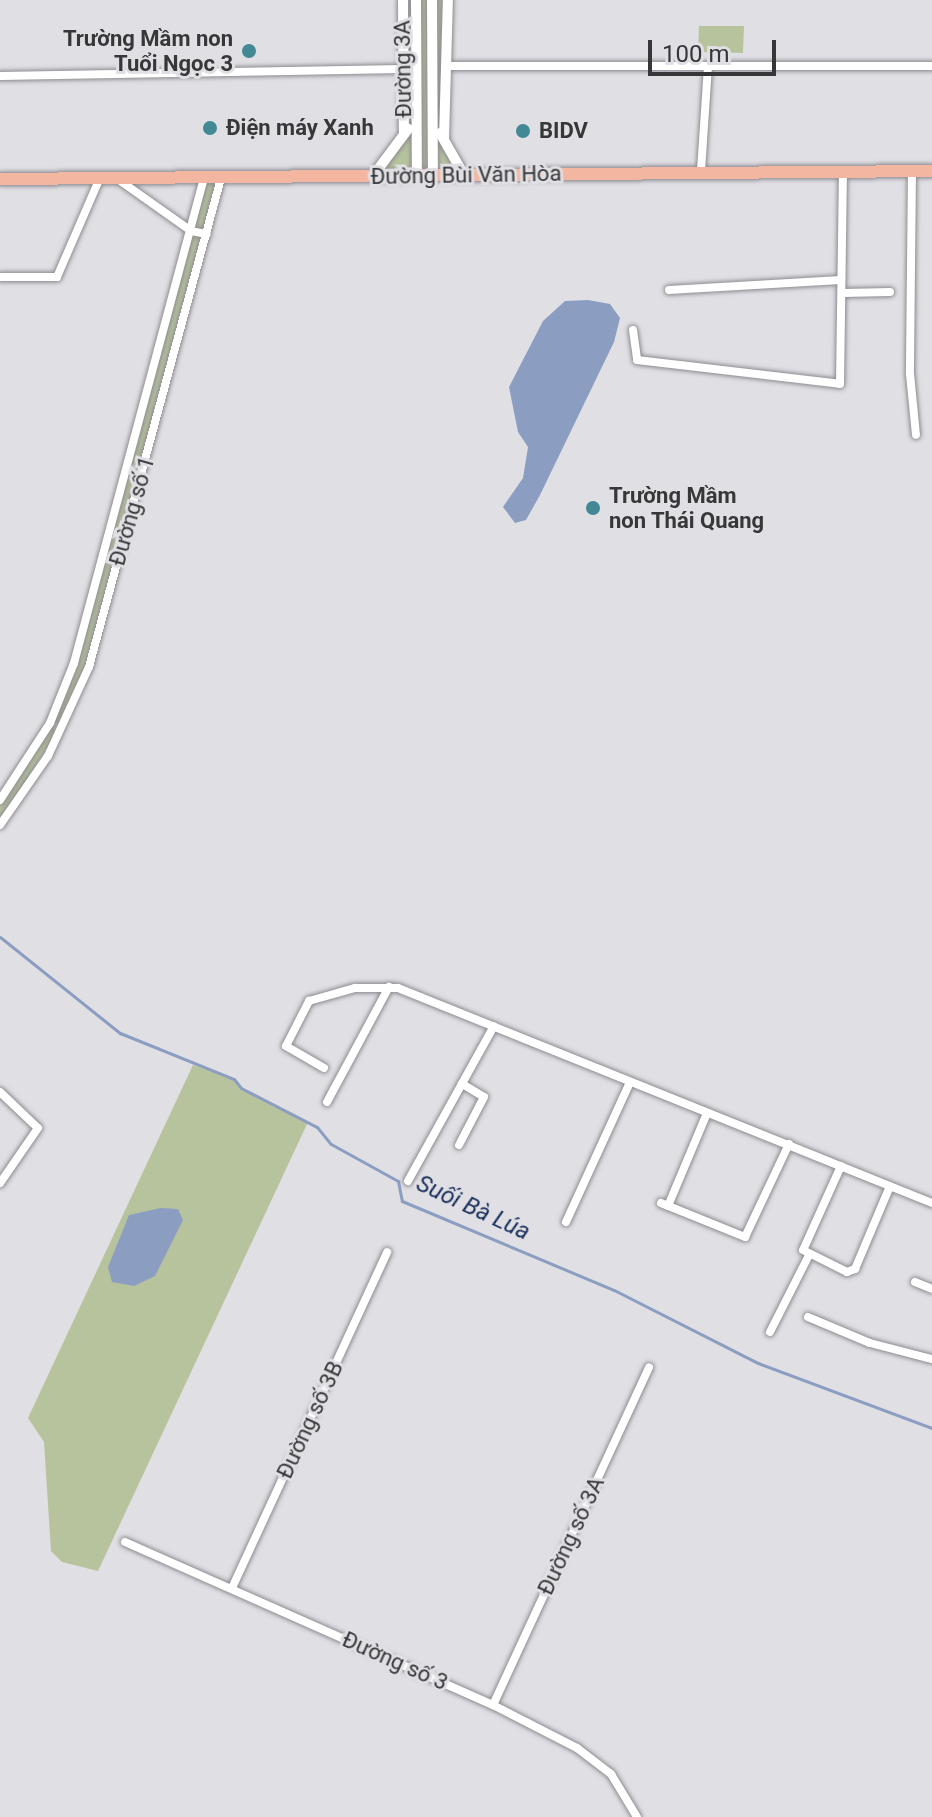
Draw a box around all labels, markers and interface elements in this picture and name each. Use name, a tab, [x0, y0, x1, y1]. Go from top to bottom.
street label: Đường 3A	[389, 20, 417, 118]
scale bar	[652, 24, 780, 74]
place label: Trường Mầm non Tuổi Ngọc 3	[63, 25, 233, 76]
text: 100 m	[662, 40, 729, 68]
marker: Trường Mầm non Tuổi Ngọc 3	[240, 42, 258, 60]
place label: Điện máy Xanh	[226, 115, 374, 141]
place label: BIDV	[539, 118, 588, 144]
marker: Điện máy Xanh	[201, 119, 219, 137]
marker: BIDV	[514, 122, 532, 140]
street label: Đường Bùi Văn Hòa	[370, 160, 562, 190]
street label: Đường số 1	[104, 453, 160, 569]
place label: Trường Mầm non Thái Quang	[609, 482, 765, 534]
marker: Trường Mầm non Thái Quang	[584, 499, 602, 517]
water label: Suối Bà Lúa	[412, 1169, 534, 1247]
street label: Đường số 3B	[271, 1357, 349, 1483]
street label: Đường số 3A	[532, 1473, 610, 1599]
street label: Đường số 3	[338, 1626, 452, 1696]

